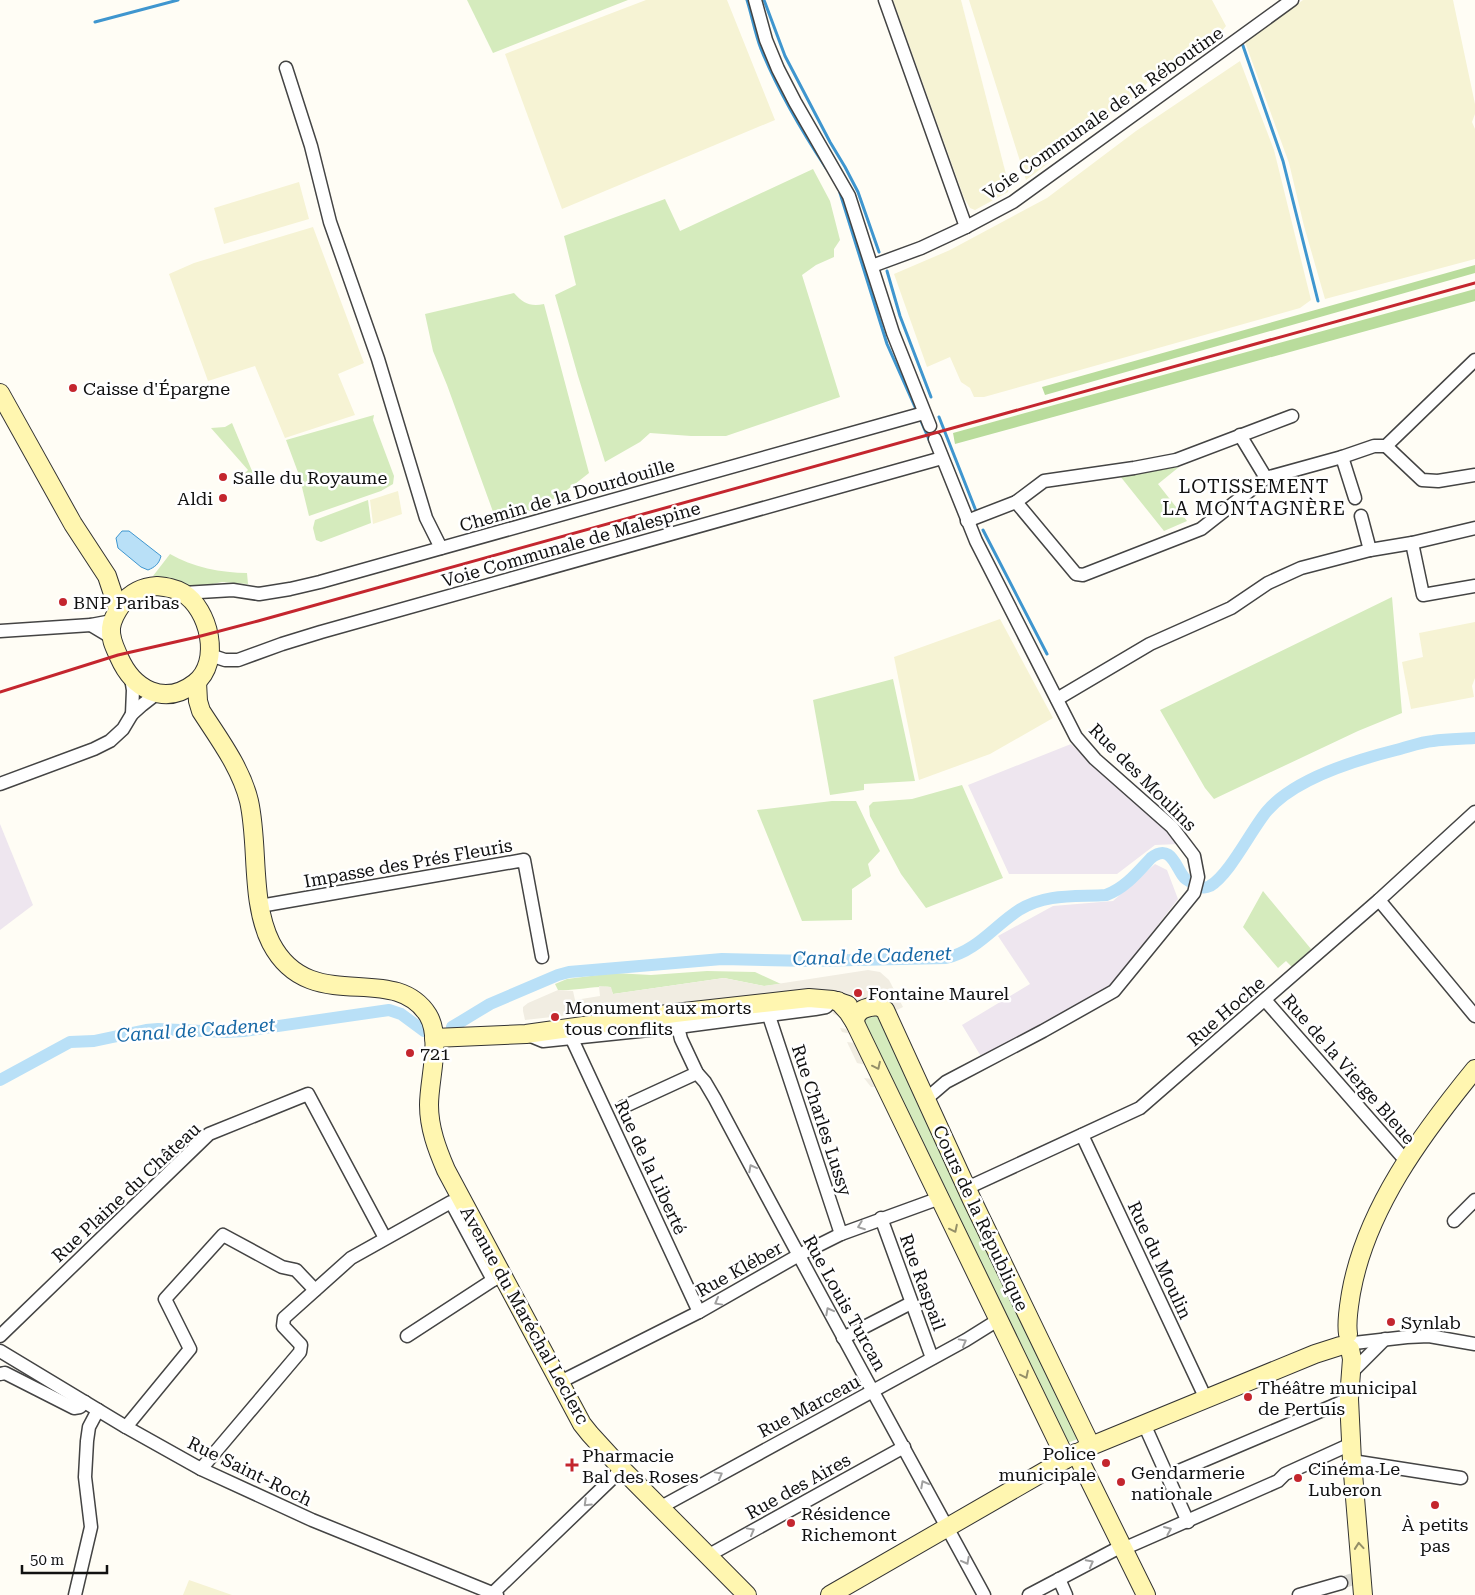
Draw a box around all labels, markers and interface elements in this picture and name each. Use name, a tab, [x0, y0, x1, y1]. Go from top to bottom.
street label: Voie Communale de la Réboutine	[979, 22, 1227, 204]
place label: Caisse d'Épargne	[83, 378, 230, 399]
marker: Caisse d'Épargne	[67, 382, 79, 394]
street label: Chemin de la Dourdouille	[457, 454, 677, 536]
place label: Salle du Royaume	[233, 467, 387, 488]
marker: Salle du Royaume	[217, 471, 229, 483]
district label: LOTISSEMENT LA MONTAGNÈRE	[1162, 475, 1346, 520]
place label: Aldi	[177, 488, 213, 509]
marker: Aldi	[217, 492, 229, 504]
street label: Voie Communale de Malespine	[439, 497, 703, 591]
place label: BNP Paribas	[73, 592, 179, 613]
marker: BNP Paribas	[57, 596, 69, 608]
street label: Rue des Moulins	[1085, 719, 1201, 835]
street label: Impasse des Prés Fleuris	[302, 834, 514, 892]
water label: Canal de Cadenet	[792, 942, 952, 970]
street label: Rue Hoche	[1183, 972, 1269, 1050]
place label: Fontaine Maurel	[868, 983, 1010, 1004]
marker: Fontaine Maurel	[852, 987, 864, 999]
street label: Rue de la Vierge Bleue	[1278, 990, 1420, 1148]
place label: Monument aux morts tous conflits	[565, 997, 751, 1039]
marker: Monument aux morts tous conflits	[549, 1011, 561, 1023]
water label: Canal de Cadenet	[116, 1013, 276, 1047]
street label: Rue Charles Lussy	[788, 1042, 856, 1199]
place label: 721	[420, 1043, 450, 1064]
marker: 721	[404, 1047, 416, 1059]
one-way arrow	[871, 1061, 881, 1070]
street label: Rue de la Liberté	[611, 1096, 691, 1238]
street label: Rue Plaine du Château	[48, 1118, 204, 1266]
street label: Cours de la République	[929, 1122, 1033, 1314]
one-way arrow	[748, 1164, 758, 1173]
street label: Rue du Moulin	[1124, 1198, 1197, 1322]
street label: Avenue du Maréchal Leclerc	[456, 1202, 594, 1428]
one-way arrow	[857, 1220, 866, 1230]
one-way arrow	[948, 1223, 958, 1232]
street label: Rue Louis Turcan	[799, 1231, 891, 1375]
street label: Rue Raspail	[896, 1231, 950, 1333]
street label: Rue Kléber	[692, 1237, 786, 1301]
one-way arrow	[714, 1295, 723, 1305]
one-way arrow	[825, 1307, 835, 1316]
place label: Synlab	[1401, 1312, 1461, 1333]
marker: Synlab	[1385, 1316, 1397, 1328]
one-way arrow	[957, 1338, 966, 1348]
street label: Rue Marceau	[754, 1370, 864, 1442]
one-way arrow	[1019, 1370, 1029, 1379]
place label: Théâtre municipal de Pertuis	[1258, 1377, 1417, 1419]
marker: Théâtre municipal de Pertuis	[1242, 1391, 1254, 1403]
street label: Rue Saint-Roch	[184, 1432, 316, 1510]
place label: Police municipale	[999, 1443, 1096, 1485]
place label: Pharmacie Bal des Roses	[582, 1445, 699, 1487]
street label: Rue des Aires	[742, 1449, 854, 1523]
marker: Police municipale	[1100, 1457, 1112, 1469]
place label: Cinéma Le Luberon	[1308, 1458, 1400, 1500]
marker: Pharmacie Bal des Roses	[566, 1459, 578, 1471]
place label: Gendarmerie nationale	[1131, 1462, 1245, 1504]
one-way arrow	[713, 1471, 722, 1481]
marker: Cinéma Le Luberon	[1292, 1472, 1304, 1484]
marker: Gendarmerie nationale	[1115, 1476, 1127, 1488]
one-way arrow	[920, 1480, 930, 1489]
one-way arrow	[584, 1497, 593, 1506]
marker: À petits pas	[1429, 1499, 1441, 1511]
place label: Résidence Richemont	[801, 1503, 897, 1545]
place label: À petits pas	[1402, 1514, 1468, 1556]
marker: Résidence Richemont	[785, 1517, 797, 1529]
one-way arrow	[1163, 1526, 1172, 1537]
one-way arrow	[746, 1528, 755, 1538]
scale bar	[22, 1542, 108, 1574]
one-way arrow	[1354, 1542, 1365, 1550]
text: 50 m	[30, 1551, 65, 1569]
one-way arrow	[959, 1556, 969, 1565]
one-way arrow	[1085, 1559, 1094, 1569]

